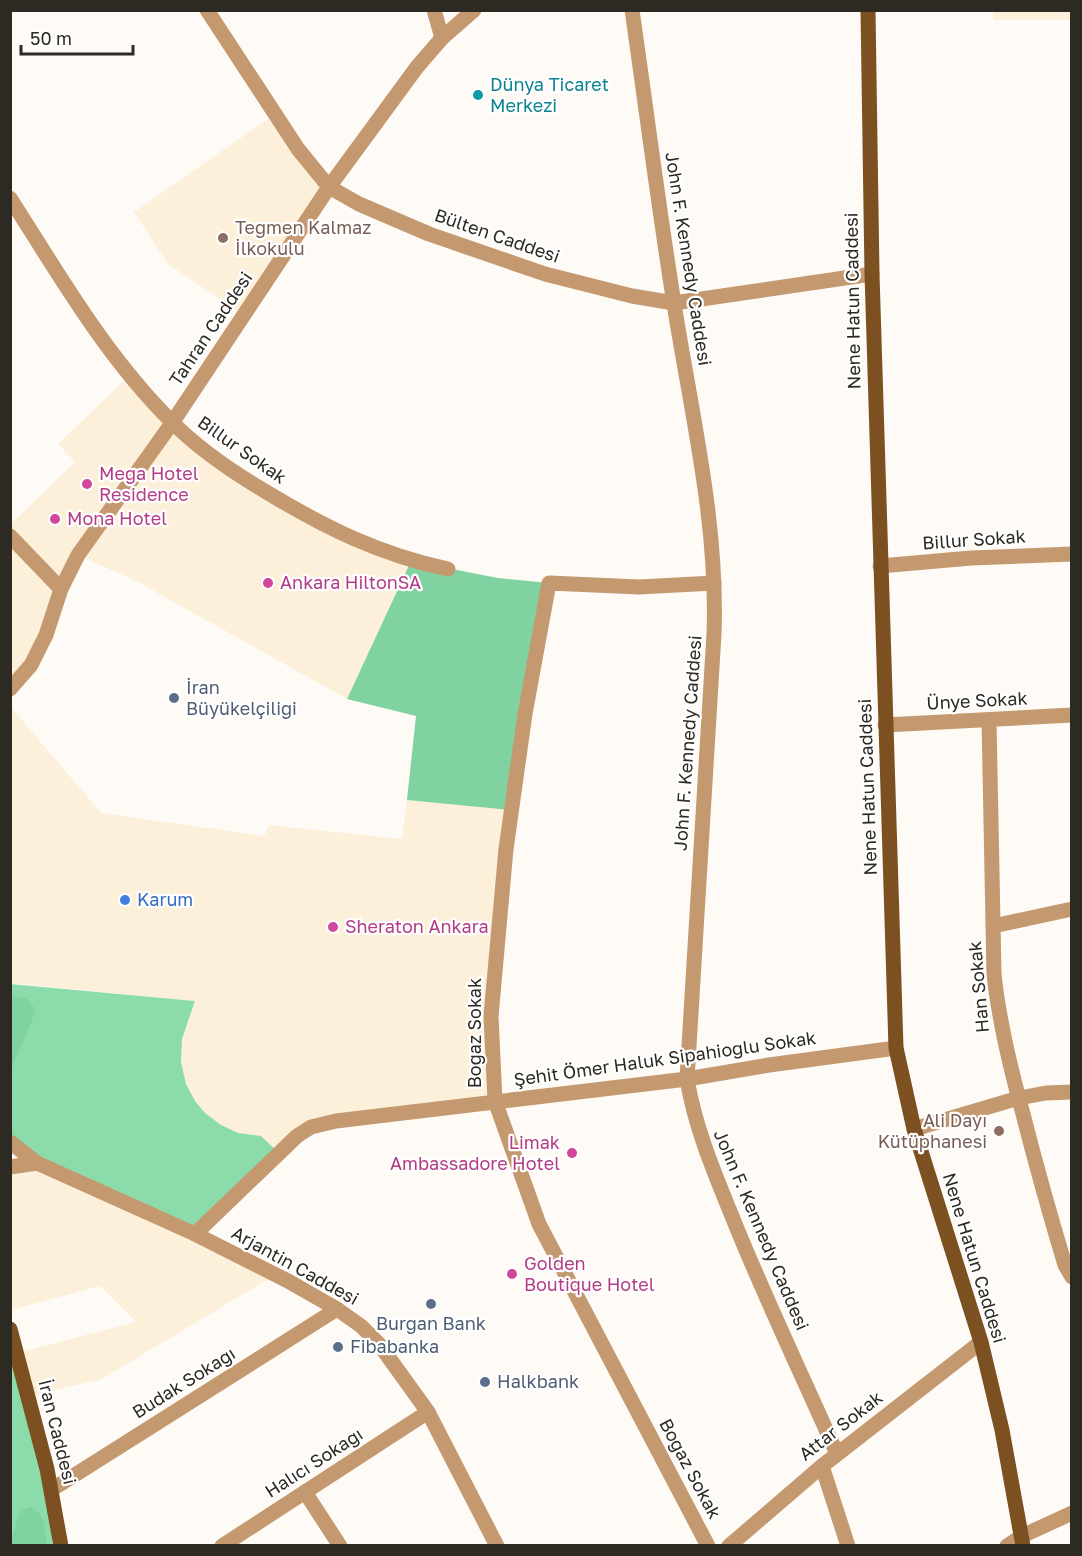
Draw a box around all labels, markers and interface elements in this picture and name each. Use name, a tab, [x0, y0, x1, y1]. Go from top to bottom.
scale bar	[21, 18, 134, 56]
text: 50 m	[30, 27, 72, 49]
place label: Dünya Ticaret Merkezi	[490, 73, 609, 116]
marker: Dünya Ticaret Merkezi	[471, 88, 485, 102]
street label: John F. Kennedy Caddesi	[661, 150, 717, 367]
street label: Bülten Caddesi	[432, 203, 563, 267]
street label: Nene Hatun Caddesi	[839, 212, 865, 390]
place label: Teğmen Kalmaz İlkokulu	[235, 216, 371, 259]
marker: Teğmen Kalmaz İlkokulu	[216, 231, 230, 245]
street label: Tahran Caddesi	[164, 267, 256, 390]
street label: Billur Sokak	[194, 410, 291, 488]
place label: Mega Hotel Residence	[99, 462, 199, 505]
marker: Mega Hotel Residence	[80, 477, 94, 491]
place label: Mona Hotel	[67, 507, 167, 529]
marker: Mona Hotel	[48, 512, 62, 526]
street label: Billur Sokak	[922, 524, 1026, 554]
place label: Ankara HiltonSA	[280, 571, 421, 593]
marker: Ankara HiltonSA	[261, 576, 275, 590]
street label: John F. Kennedy Caddesi	[668, 634, 706, 851]
place label: İran Büyükelçiliği	[186, 676, 297, 719]
street label: Ünye Sokak	[926, 686, 1028, 714]
marker: İran Büyükelçiliği	[167, 691, 181, 705]
street label: Nene Hatun Caddesi	[853, 698, 881, 876]
place label: Karum	[137, 888, 193, 910]
marker: Karum	[118, 893, 132, 907]
place label: Sheraton Ankara	[345, 915, 489, 937]
marker: Sheraton Ankara	[326, 920, 340, 934]
street label: Han Sokak	[963, 940, 993, 1034]
street label: Boğaz Sokak	[463, 978, 485, 1088]
street label: Şehit Ömer Haluk Sipahioğlu Sokak	[512, 1026, 817, 1090]
place label: Ali Dayı Kütüphanesi	[878, 1109, 987, 1152]
marker: Ali Dayı Kütüphanesi	[992, 1124, 1006, 1138]
street label: John F. Kennedy Caddesi	[710, 1126, 814, 1333]
place label: Limak Ambassadore Hotel	[390, 1131, 560, 1174]
marker: Limak Ambassadore Hotel	[565, 1146, 579, 1160]
street label: Nene Hatun Caddesi	[939, 1170, 1011, 1345]
street label: Arjantin Caddesi	[228, 1221, 363, 1309]
place label: Golden Boutique Hotel	[524, 1252, 655, 1295]
marker: Golden Boutique Hotel	[505, 1267, 519, 1281]
marker: Burgan Bank	[424, 1297, 438, 1311]
place label: Burgan Bank	[376, 1312, 486, 1334]
place label: Fibabanka	[350, 1335, 439, 1357]
marker: Fibabanka	[331, 1340, 345, 1354]
street label: Budak Sokağı	[128, 1342, 239, 1423]
place label: Halkbank	[497, 1370, 579, 1392]
marker: Halkbank	[478, 1375, 492, 1389]
street label: İran Caddesi	[34, 1377, 82, 1487]
street label: Attar Sokak	[794, 1386, 887, 1465]
street label: Boğaz Sokak	[655, 1415, 727, 1522]
street label: Halıcı Sokağı	[261, 1422, 366, 1502]

